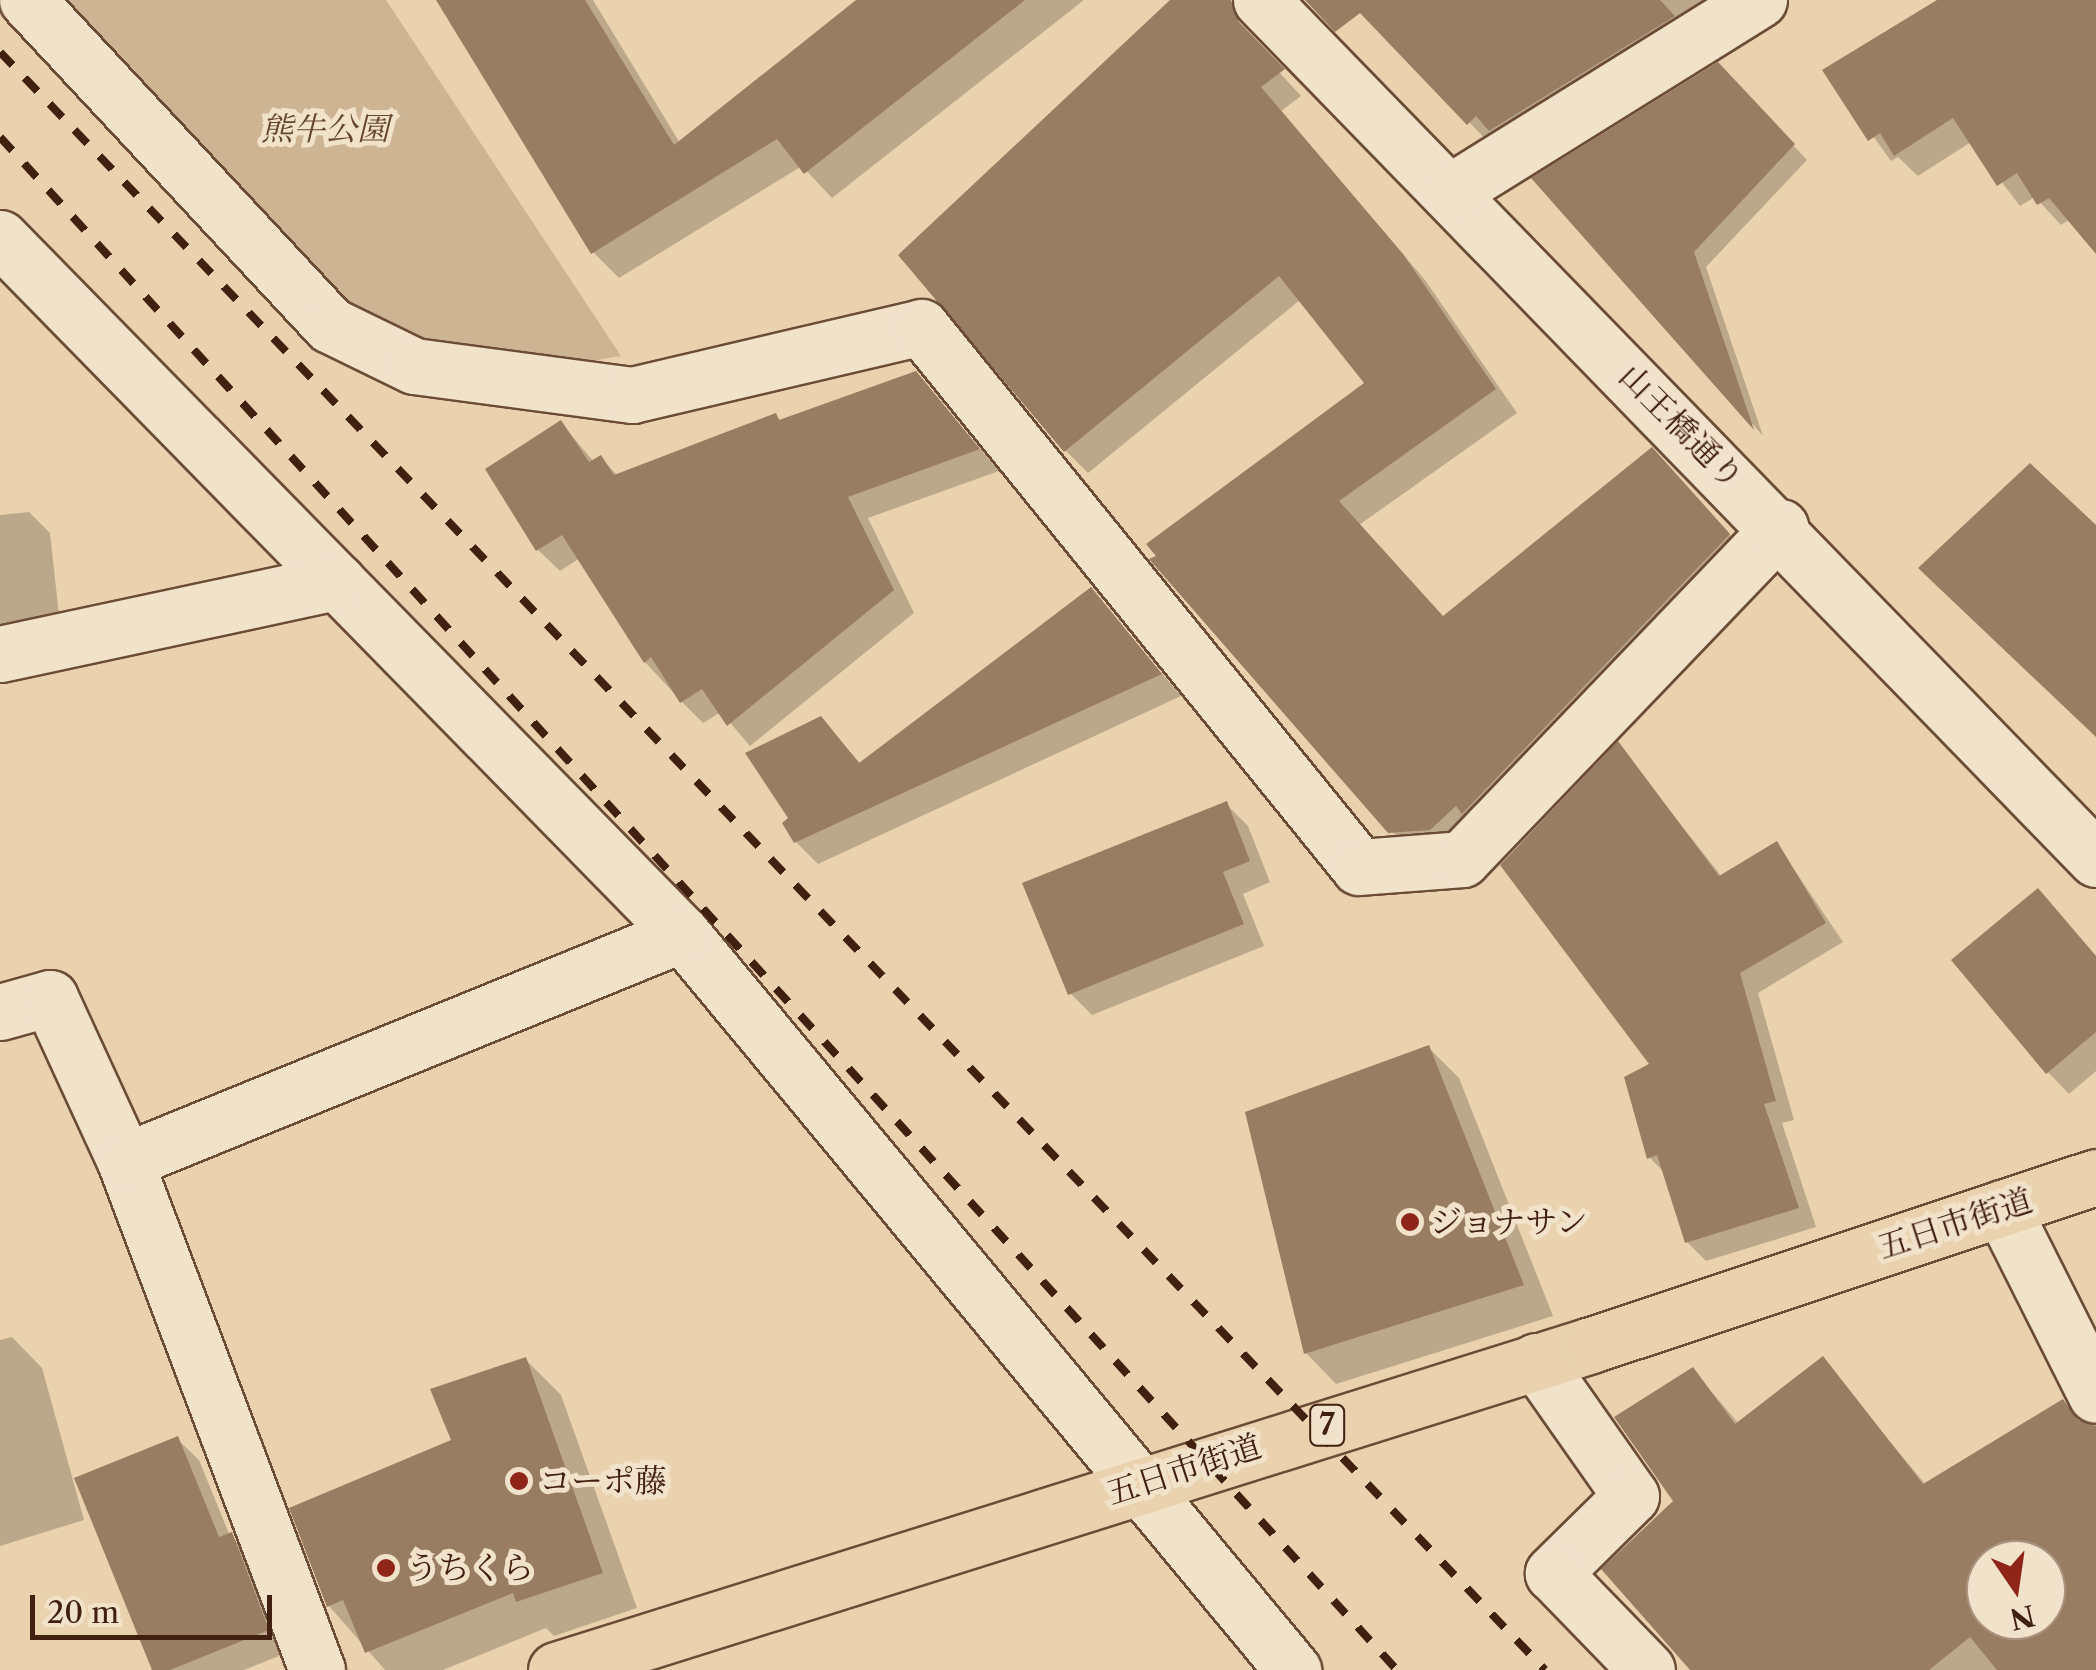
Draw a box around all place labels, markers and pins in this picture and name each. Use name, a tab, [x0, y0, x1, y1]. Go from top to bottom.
place label: ジョナサン	[1430, 1203, 1590, 1241]
marker: ジョナサン	[1399, 1211, 1421, 1233]
place label: コーポ藤	[539, 1462, 667, 1500]
marker: コーポ藤	[508, 1470, 530, 1492]
place label: うちくら	[406, 1549, 534, 1587]
marker: うちくら	[375, 1557, 397, 1579]

